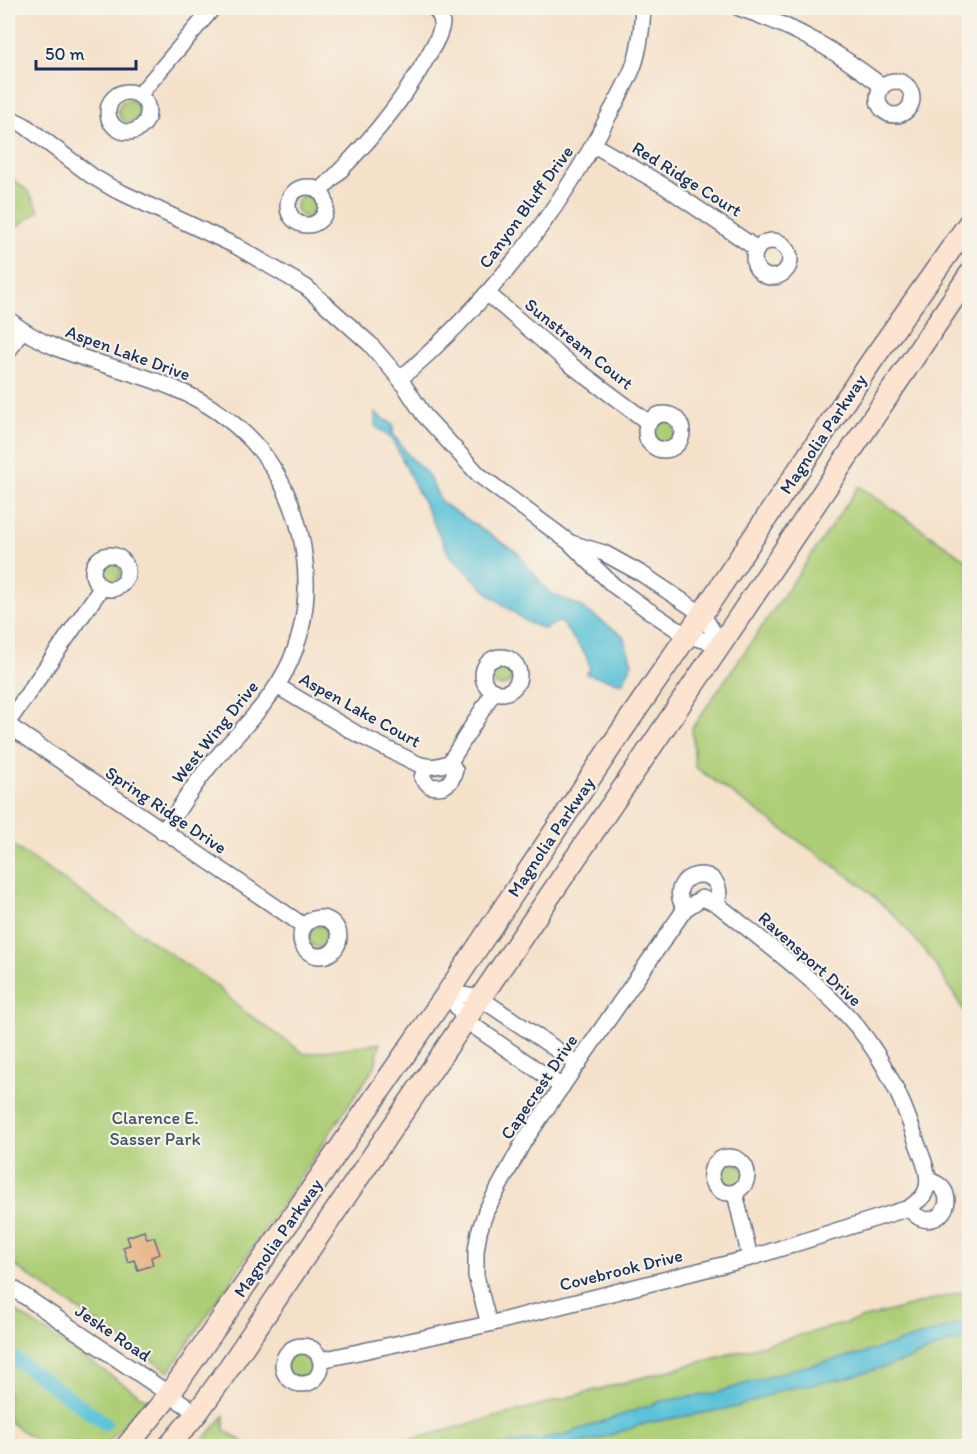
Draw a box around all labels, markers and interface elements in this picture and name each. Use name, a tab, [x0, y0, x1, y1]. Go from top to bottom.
scale bar	[36, 33, 136, 71]
text: 50 m	[45, 43, 85, 65]
street label: Red Ridge Court	[628, 136, 746, 222]
street label: Canyon Bluff Drive	[474, 141, 578, 273]
street label: Sunstream Court	[520, 294, 638, 395]
street label: Aspen Lake Drive	[63, 320, 193, 386]
street label: Magnolia Parkway	[775, 369, 872, 498]
street label: Aspen Lake Court	[295, 668, 425, 753]
street label: West Wing Drive	[167, 676, 263, 788]
street label: Spring Ridge Drive	[101, 761, 231, 859]
street label: Magnolia Parkway	[503, 772, 600, 901]
street label: Ravensport Drive	[754, 907, 866, 1011]
street label: Capecrest Drive	[496, 1030, 582, 1144]
park label: Clarence E. Sasser Park	[109, 1107, 201, 1150]
street label: Magnolia Parkway	[229, 1174, 328, 1302]
street label: Covebrook Drive	[557, 1244, 685, 1296]
street label: Jeske Road	[71, 1300, 155, 1366]

